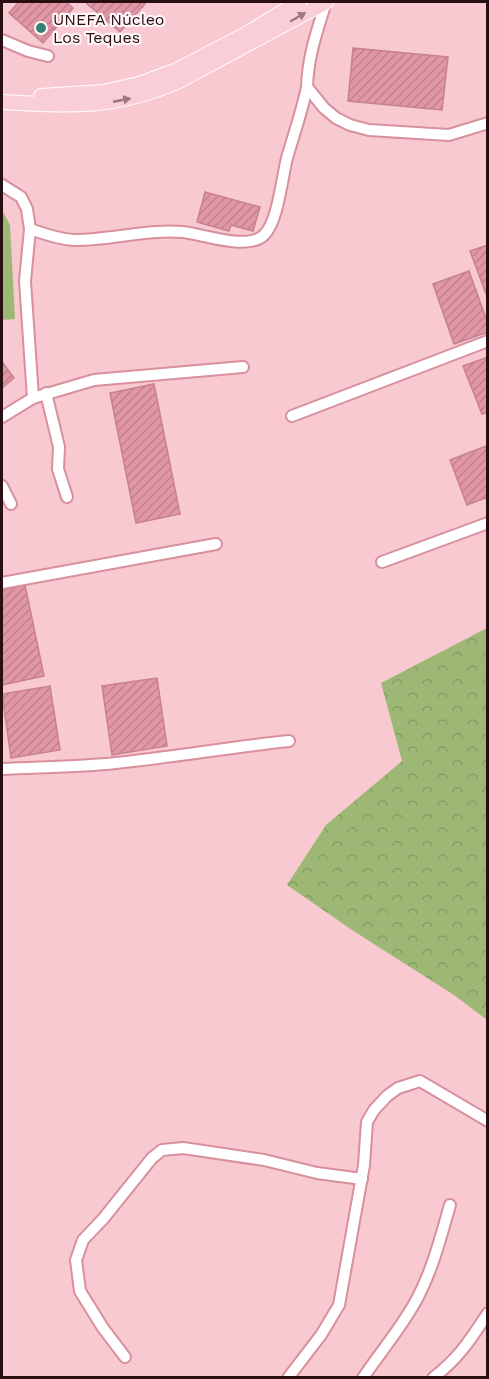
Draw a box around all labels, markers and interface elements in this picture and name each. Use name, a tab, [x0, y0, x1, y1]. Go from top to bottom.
place label: UNEFA Núcleo Los Teques	[53, 10, 164, 47]
one-way arrow	[290, 12, 307, 22]
marker: UNEFA Núcleo Los Teques	[34, 21, 48, 35]
one-way arrow	[113, 95, 132, 104]

